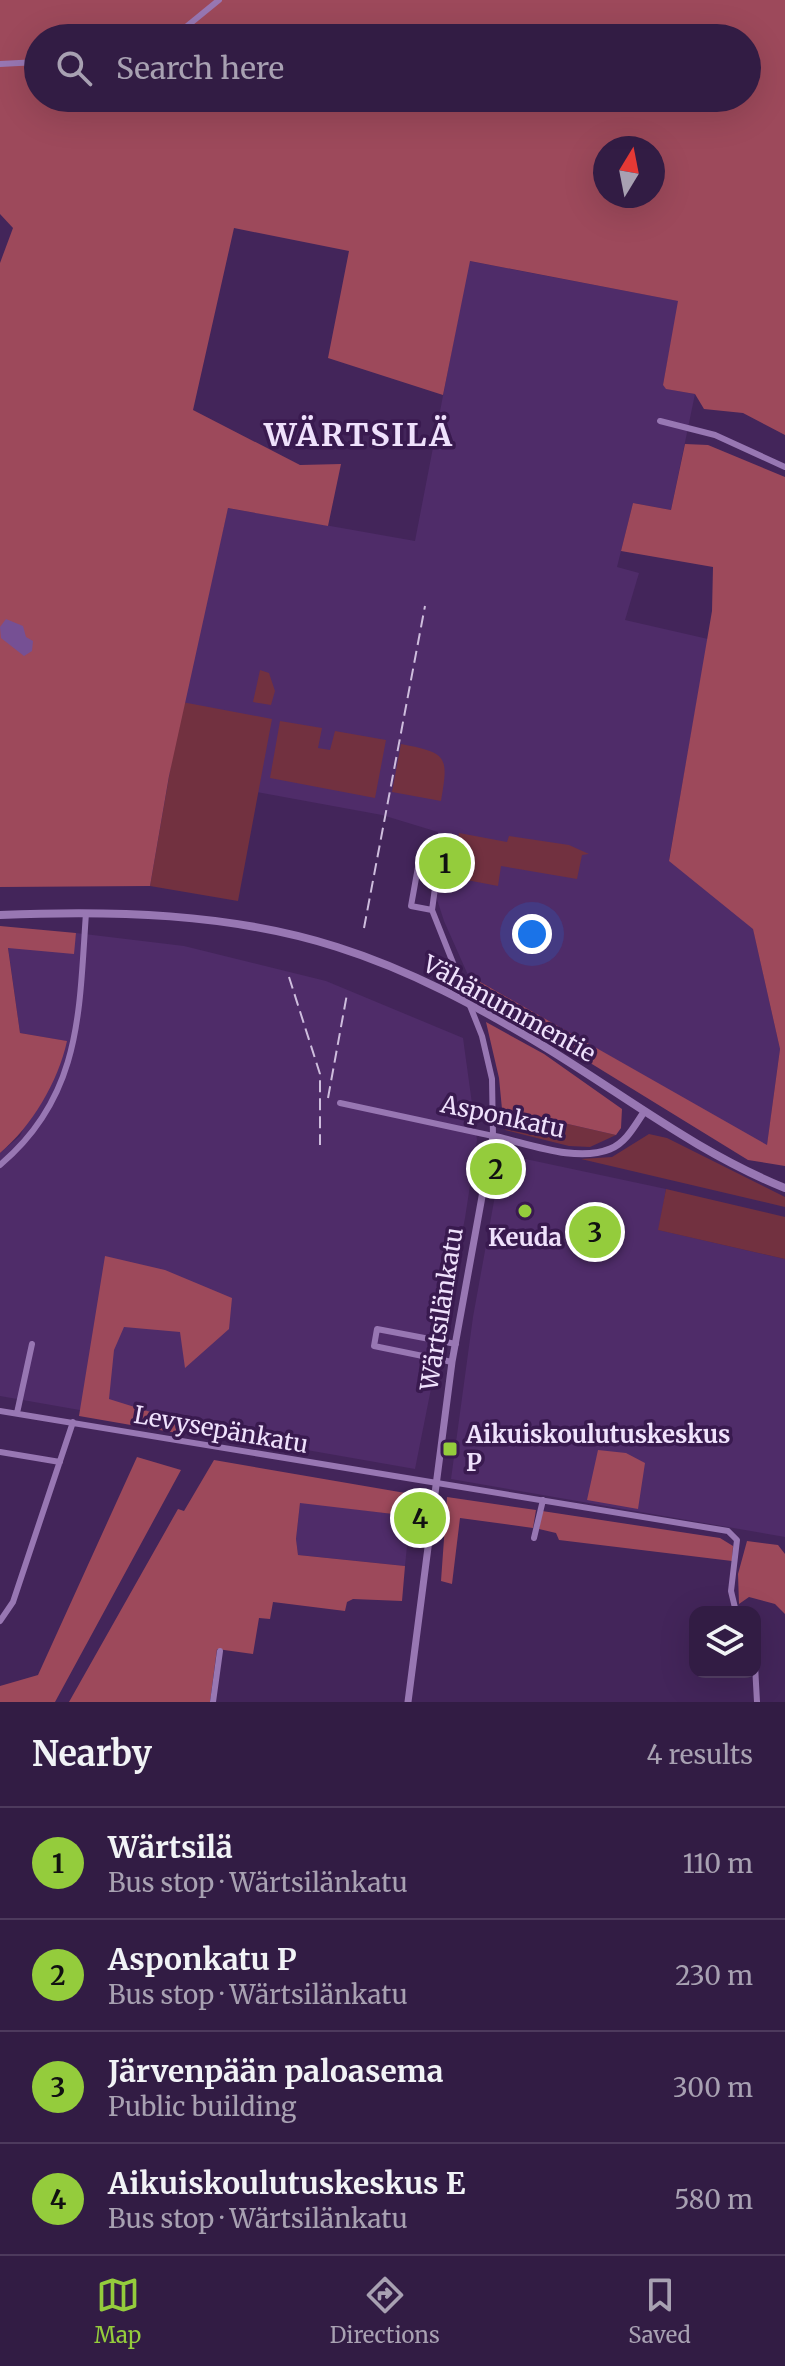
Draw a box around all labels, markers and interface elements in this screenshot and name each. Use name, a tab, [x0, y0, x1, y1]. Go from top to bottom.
search box	[24, 24, 761, 112]
icon: search	[52, 46, 96, 90]
text: Search here	[116, 49, 284, 87]
north arrow	[593, 136, 665, 208]
district label: WÄRTSILÄ	[263, 415, 454, 455]
pin: 1	[419, 833, 471, 893]
your location	[512, 914, 552, 954]
street label: Vähänummentie	[416, 948, 601, 1069]
street label: Asponkatu	[437, 1088, 568, 1145]
pin: 2	[470, 1139, 522, 1199]
marker: Keuda	[516, 1202, 534, 1220]
pin: 3	[569, 1202, 621, 1262]
place label: Keuda	[488, 1222, 562, 1253]
street label: Wärtsilänkatu	[413, 1225, 470, 1394]
street label: Levysepänkatu	[131, 1399, 311, 1460]
place label: Aikuiskoulutuskeskus P	[465, 1419, 730, 1478]
marker: Aikuiskoulutuskeskus P	[441, 1440, 459, 1458]
pin: 4	[394, 1488, 446, 1548]
map controls	[689, 1606, 761, 1678]
button: layers	[689, 1606, 761, 1678]
text: Nearby	[32, 1733, 152, 1775]
text: 4 results	[646, 1738, 753, 1771]
text: Wärtsilä	[108, 1828, 233, 1866]
text: 1	[52, 1847, 64, 1880]
text: 110 m	[683, 1847, 753, 1880]
text: Bus stop · Wärtsilänkatu	[108, 1866, 408, 1899]
text: Asponkatu P	[108, 1940, 297, 1978]
text: 2	[50, 1959, 66, 1992]
text: 230 m	[675, 1959, 753, 1992]
text: Bus stop · Wärtsilänkatu	[108, 1978, 408, 2011]
text: Järvenpään paloasema	[108, 2052, 443, 2090]
text: 3	[51, 2071, 65, 2104]
text: 300 m	[673, 2071, 753, 2104]
text: Public building	[108, 2090, 297, 2123]
text: Aikuiskoulutuskeskus E	[108, 2164, 465, 2202]
text: 4	[50, 2183, 66, 2216]
text: 580 m	[674, 2183, 753, 2216]
text: Bus stop · Wärtsilänkatu	[108, 2202, 408, 2235]
tab: Map	[94, 2273, 141, 2349]
tab: Directions	[330, 2273, 440, 2349]
tab: Saved	[628, 2273, 691, 2349]

